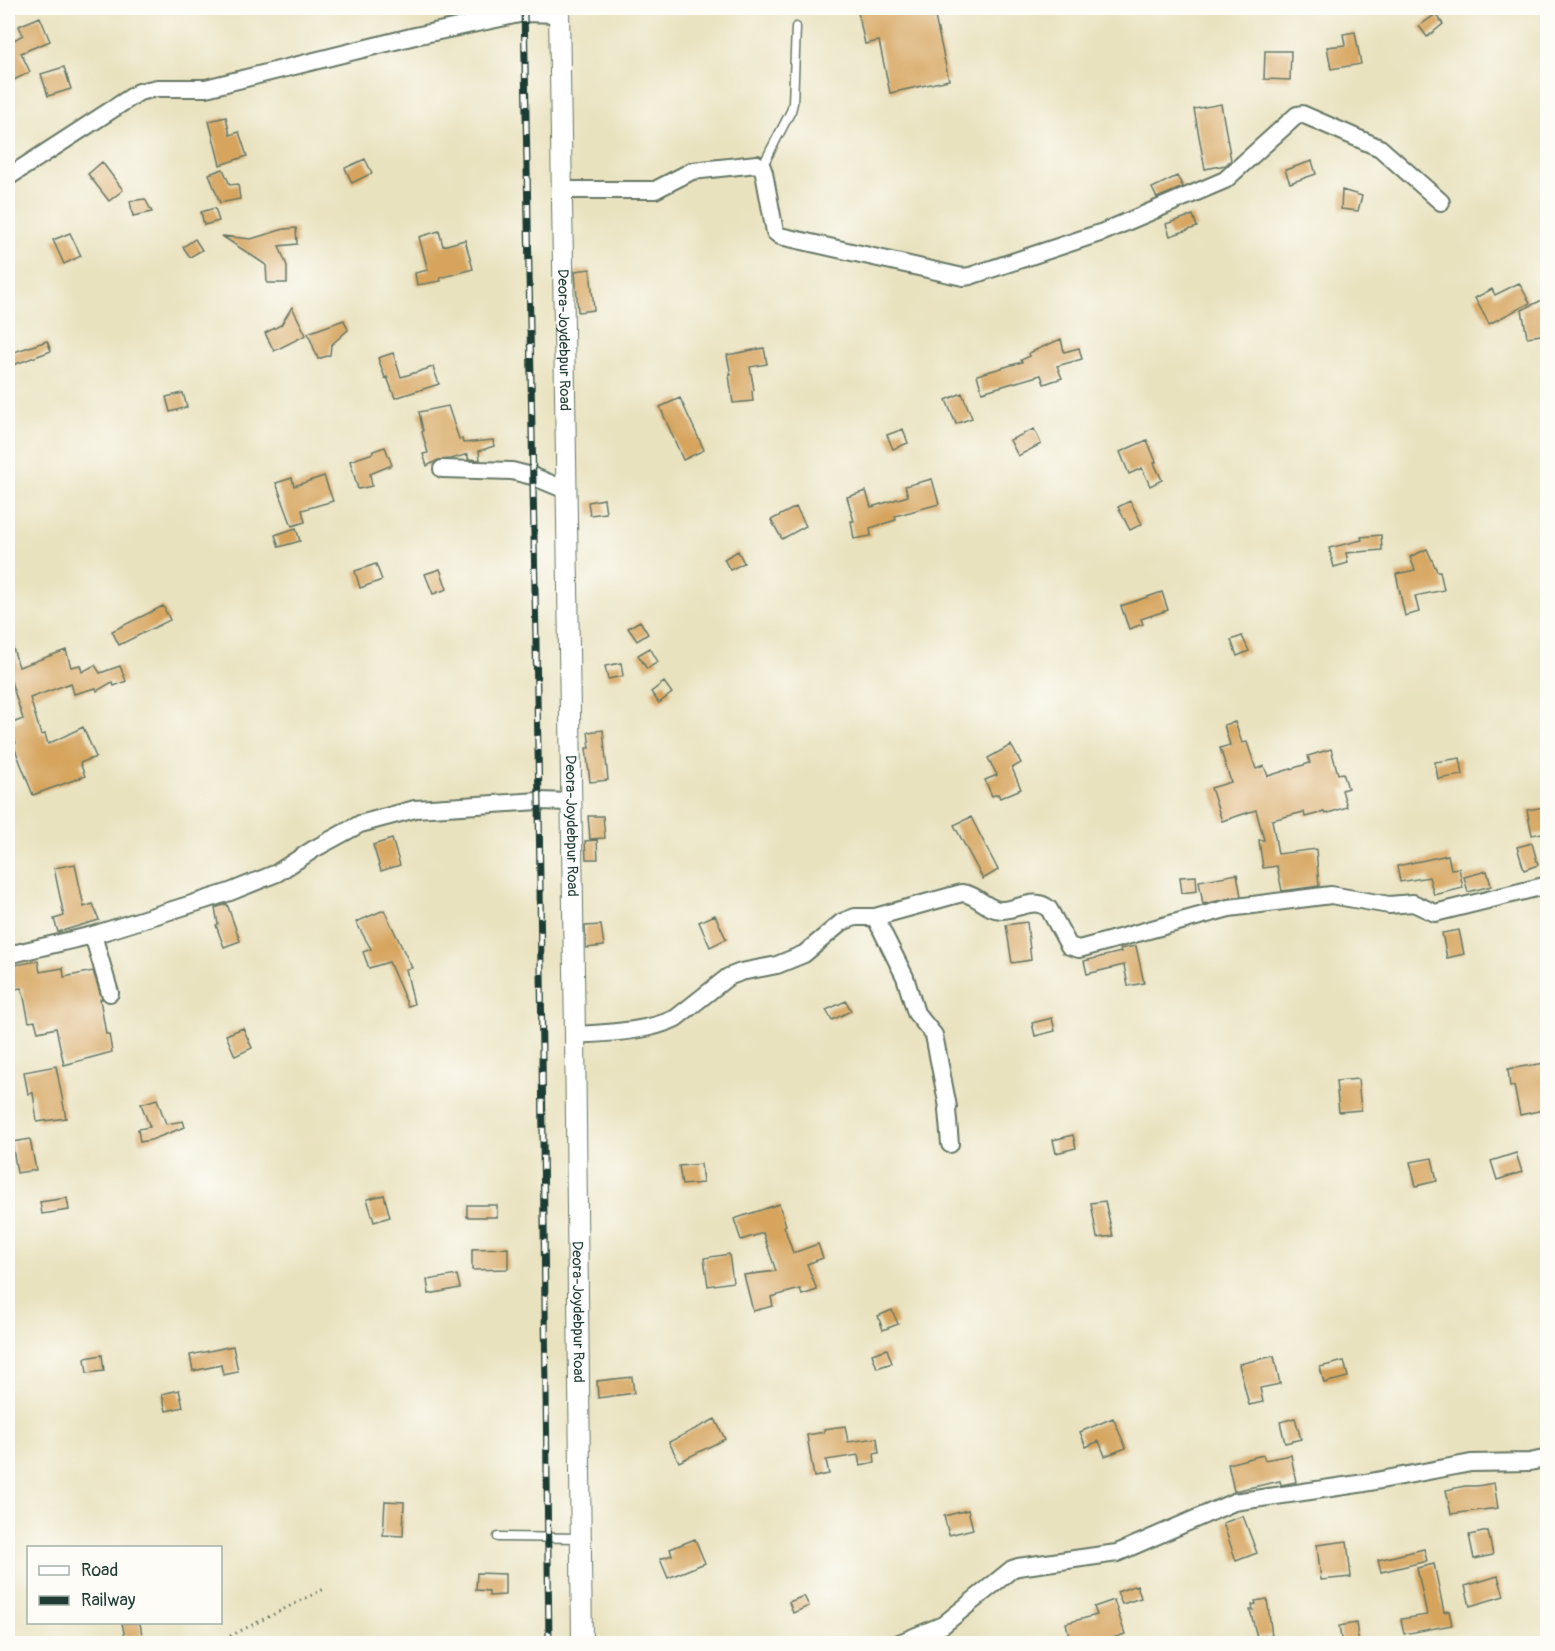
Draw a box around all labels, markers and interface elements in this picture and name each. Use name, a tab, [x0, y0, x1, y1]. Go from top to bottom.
street label: Deora-Joydebpur Road	[553, 269, 574, 411]
street label: Deora-Joydebpur Road	[561, 755, 582, 897]
street label: Deora-Joydebpur Road	[567, 1241, 588, 1383]
legend	[27, 1546, 222, 1624]
text: Road	[81, 1559, 118, 1582]
text: Railway	[81, 1589, 136, 1612]

